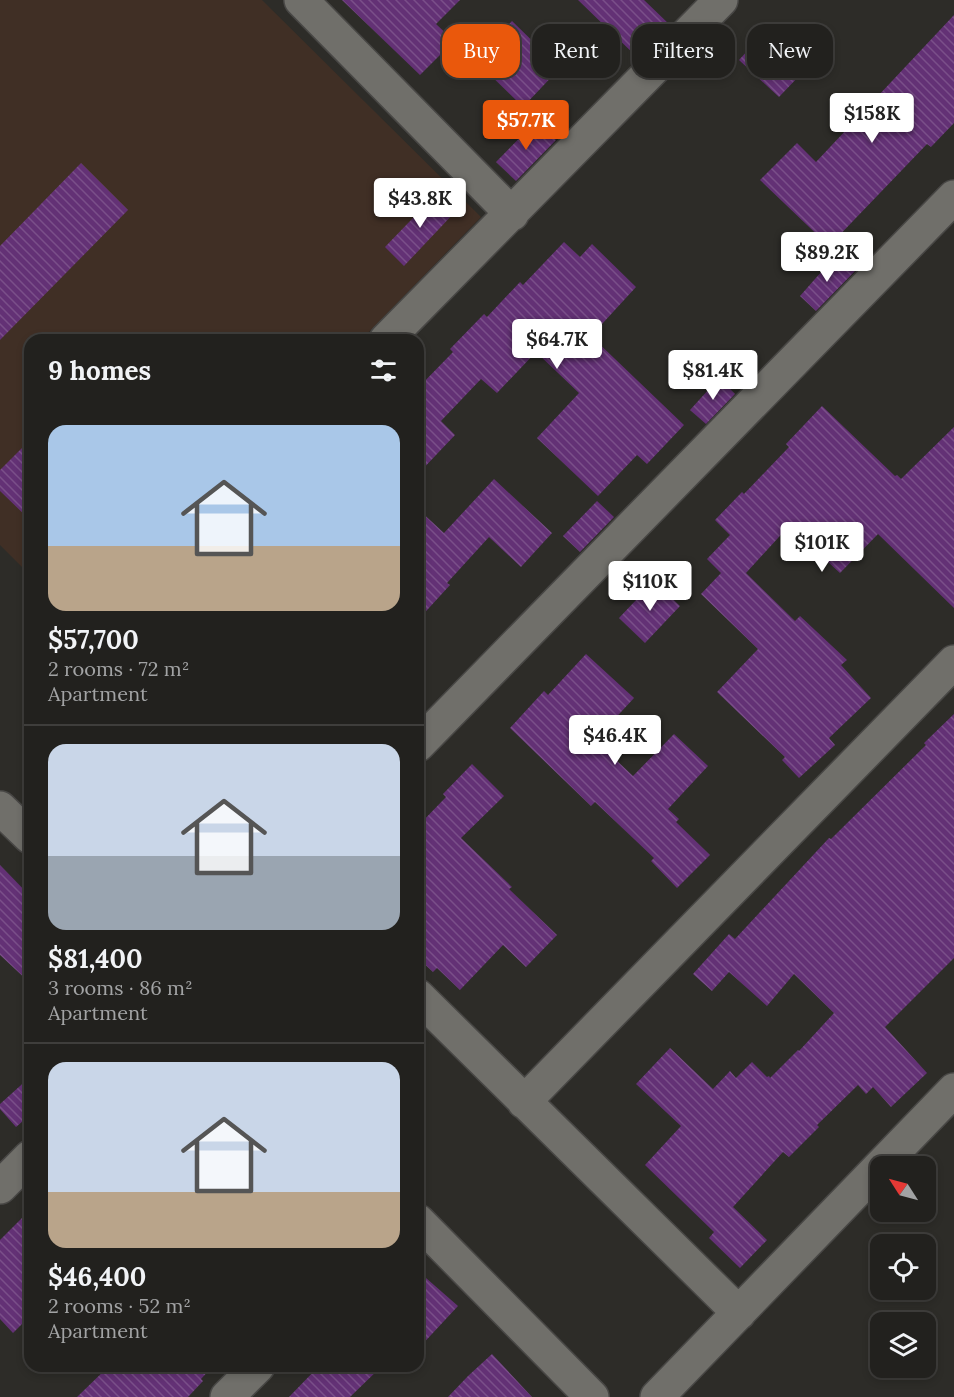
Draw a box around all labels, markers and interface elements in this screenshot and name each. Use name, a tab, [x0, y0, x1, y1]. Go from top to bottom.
chip: Buy	[442, 24, 520, 78]
chip: Rent	[532, 24, 620, 78]
chip: Filters	[632, 24, 735, 78]
chip: New	[747, 24, 833, 78]
pin: $158K	[830, 93, 914, 144]
pin: $57.7K	[477, 100, 575, 151]
text: $158K	[844, 100, 900, 125]
text: $57.7K	[497, 107, 555, 132]
pin: $43.8K	[371, 178, 469, 229]
text: $43.8K	[388, 185, 452, 210]
pin: $89.2K	[778, 232, 876, 283]
text: $89.2K	[795, 239, 859, 264]
pin: $64.7K	[508, 319, 606, 370]
text: $64.7K	[526, 326, 588, 351]
pin: $81.4K	[664, 350, 762, 401]
text: 9 homes	[48, 354, 151, 387]
icon: filters	[367, 354, 400, 387]
text: $81.4K	[682, 357, 744, 382]
icon: home	[170, 464, 278, 572]
pin: $101K	[780, 522, 864, 573]
text: $101K	[795, 529, 849, 554]
pin: $110K	[608, 561, 692, 612]
text: $110K	[623, 568, 677, 593]
text: $57,700	[48, 623, 139, 656]
text: 2 rooms · 72 m²	[48, 656, 189, 681]
text: Apartment	[48, 681, 148, 706]
pin: $46.4K	[566, 715, 664, 766]
text: $46.4K	[583, 722, 647, 747]
icon: home	[170, 783, 278, 891]
text: $81,400	[48, 942, 143, 975]
text: 3 rooms · 86 m²	[48, 975, 193, 1000]
text: Apartment	[48, 1000, 148, 1025]
icon: home	[170, 1101, 278, 1209]
north arrow	[870, 1156, 936, 1222]
map controls	[870, 1156, 936, 1378]
button: locate	[870, 1234, 936, 1300]
text: $46,400	[48, 1260, 146, 1293]
text: 2 rooms · 52 m²	[48, 1293, 191, 1318]
button: layers	[870, 1312, 936, 1378]
text: Apartment	[48, 1318, 148, 1343]

